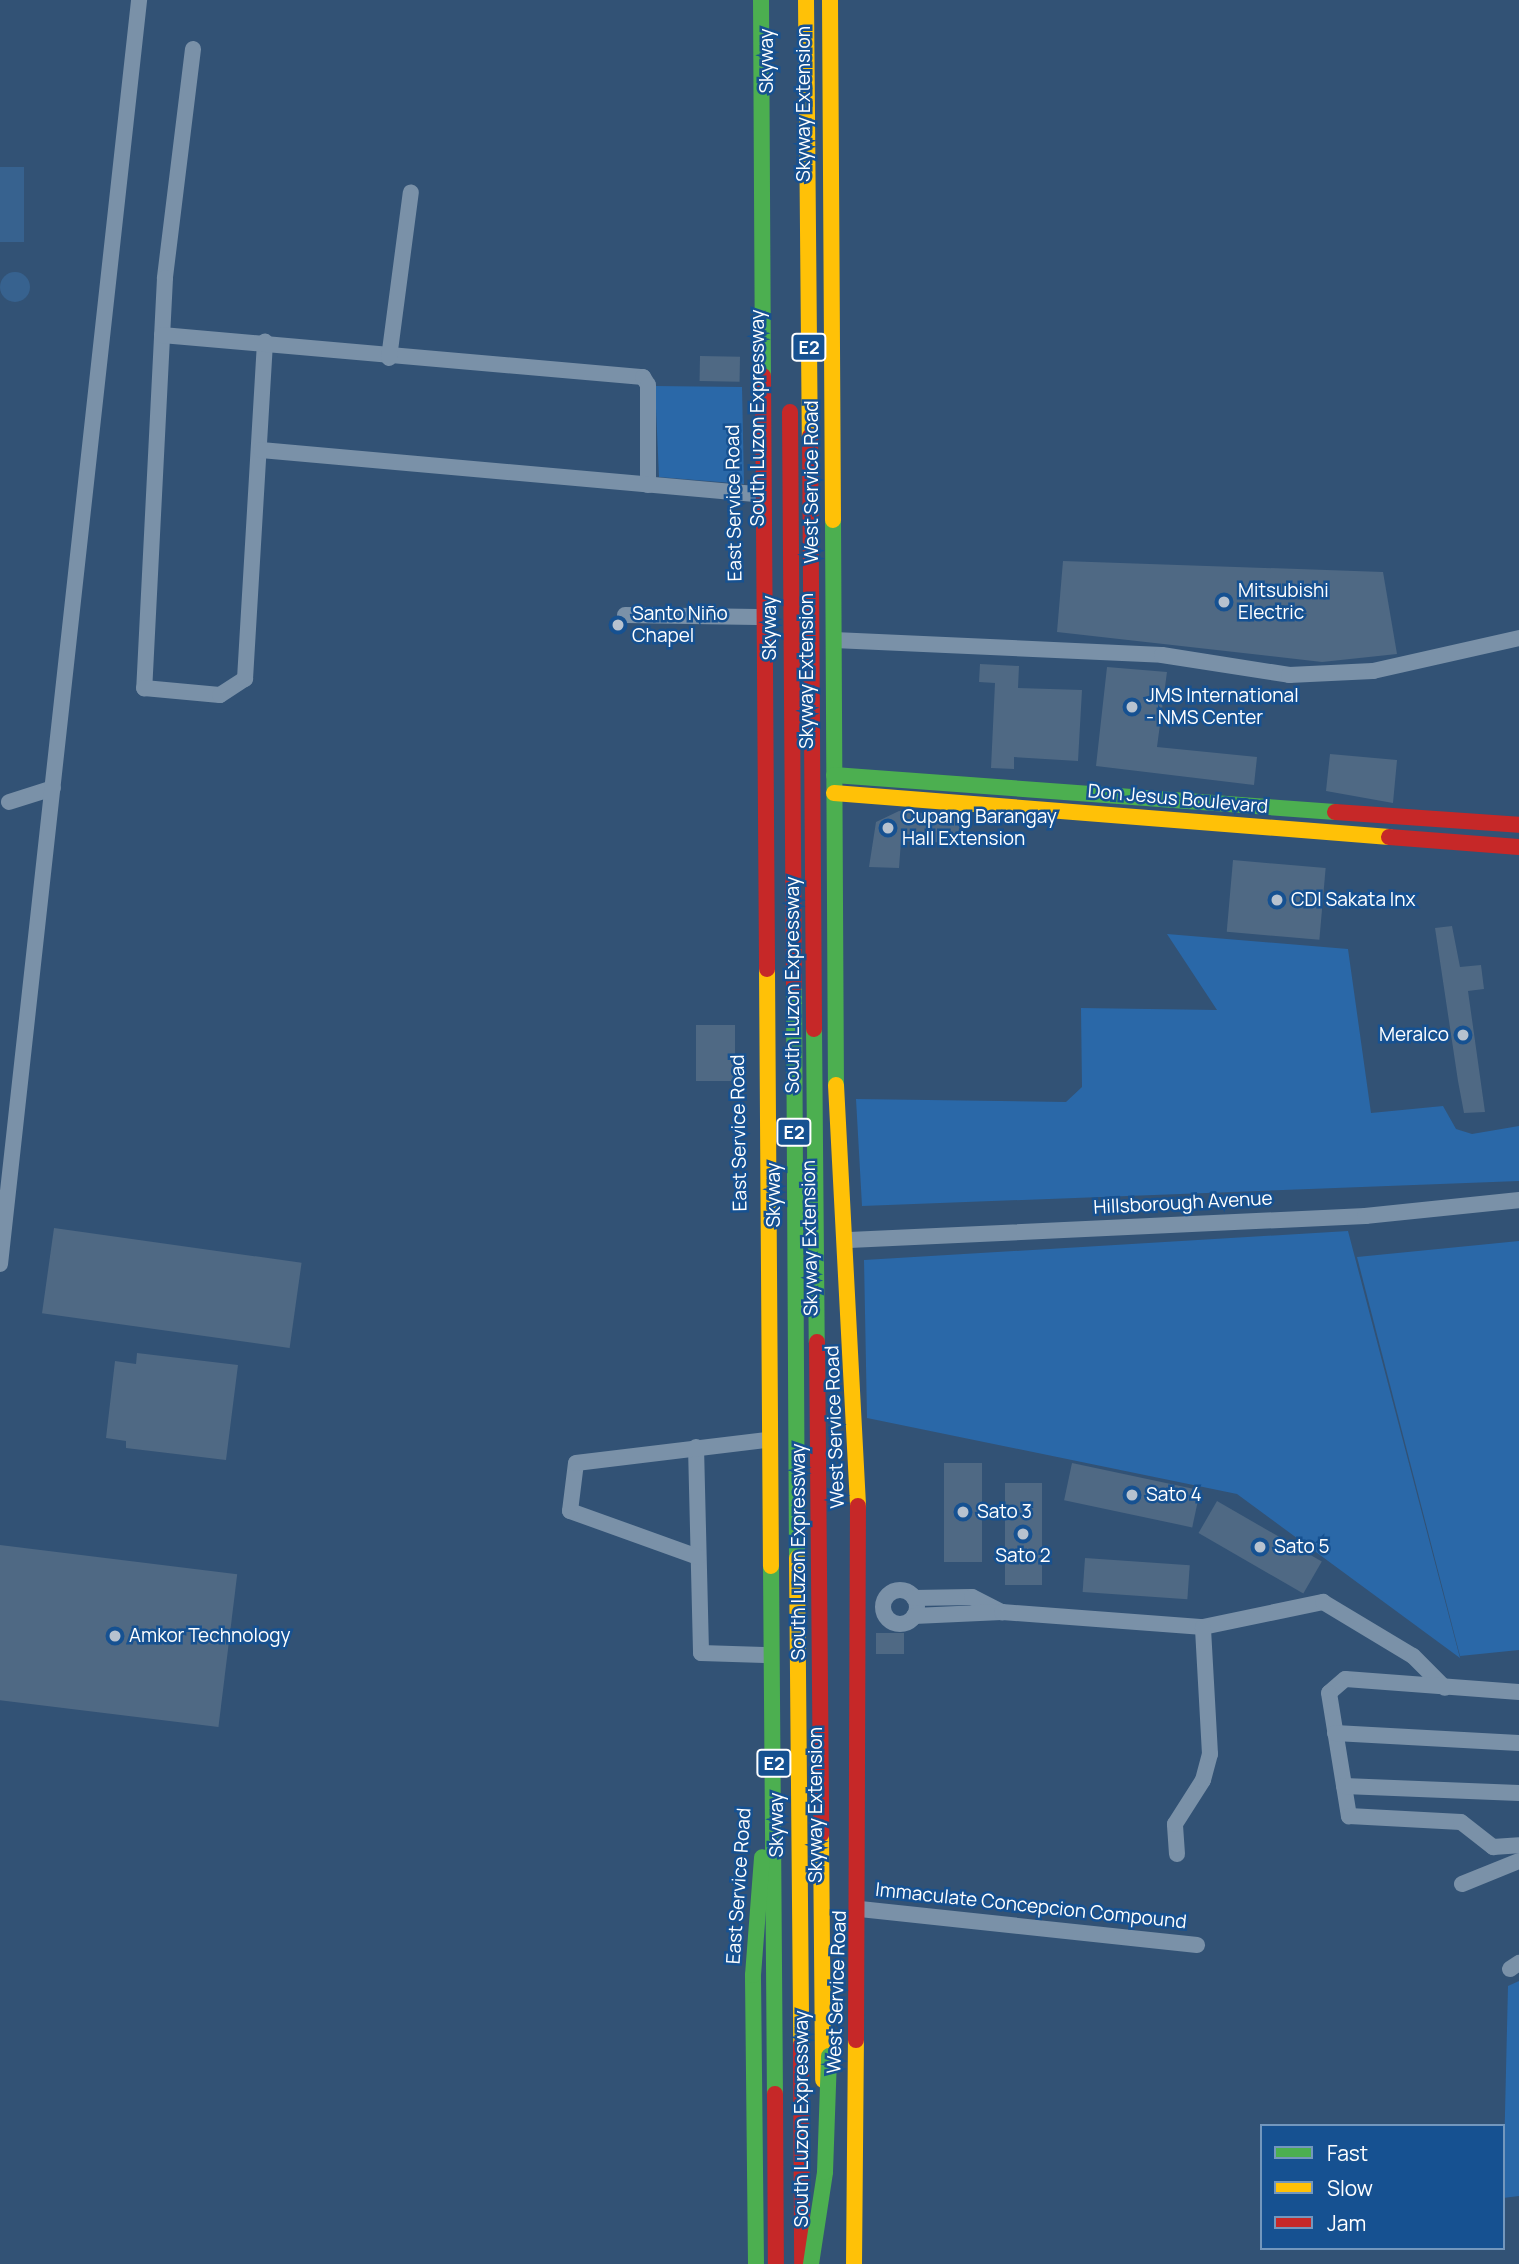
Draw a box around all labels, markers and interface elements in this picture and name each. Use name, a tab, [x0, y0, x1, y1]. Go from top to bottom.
street label: Skyway Extension	[793, 26, 815, 182]
street label: Skyway	[756, 28, 778, 94]
street label: South Luzon Expressway	[747, 310, 769, 526]
road number: E2	[790, 332, 828, 362]
street label: West Service Road	[801, 400, 823, 564]
street label: East Service Road	[721, 424, 747, 582]
place label: Mitsubishi Electric	[1238, 580, 1329, 624]
street label: Skyway Extension	[796, 593, 818, 749]
marker: Mitsubishi Electric	[1216, 594, 1232, 610]
street label: Skyway	[759, 595, 781, 661]
place label: Santo Niño Chapel	[632, 603, 728, 647]
marker: Santo Niño Chapel	[610, 617, 626, 633]
place label: JMS International - NMS Center	[1146, 685, 1299, 729]
marker: JMS International - NMS Center	[1124, 699, 1140, 715]
street label: Don Jesus Boulevard	[1087, 780, 1269, 818]
place label: Cupang Barangay Hall Extension	[902, 806, 1057, 850]
marker: Cupang Barangay Hall Extension	[880, 820, 896, 836]
street label: South Luzon Expressway	[782, 877, 804, 1093]
place label: CDI Sakata Inx	[1291, 889, 1416, 911]
marker: CDI Sakata Inx	[1269, 892, 1285, 908]
place label: Meralco	[1379, 1024, 1449, 1046]
marker: Meralco	[1455, 1027, 1471, 1043]
street label: East Service Road	[726, 1054, 752, 1212]
road number: E2	[775, 1118, 813, 1147]
street label: Skyway Extension	[797, 1160, 823, 1316]
street label: Skyway	[763, 1162, 785, 1228]
street label: Hillsborough Avenue	[1093, 1187, 1273, 1219]
street label: West Service Road	[821, 1345, 849, 1509]
street label: South Luzon Expressway	[788, 1444, 810, 1660]
place label: Sato 4	[1146, 1484, 1202, 1506]
marker: Sato 4	[1124, 1487, 1140, 1503]
place label: Sato 3	[977, 1501, 1032, 1523]
marker: Sato 3	[955, 1504, 971, 1520]
marker: Sato 2	[1015, 1526, 1031, 1542]
place label: Sato 5	[1274, 1536, 1330, 1558]
marker: Sato 5	[1252, 1539, 1268, 1555]
place label: Sato 2	[995, 1545, 1051, 1567]
place label: Amkor Technology	[129, 1625, 290, 1647]
marker: Amkor Technology	[107, 1628, 123, 1644]
street label: Skyway Extension	[805, 1727, 827, 1883]
road number: E2	[755, 1748, 793, 1778]
street label: Skyway	[766, 1792, 788, 1858]
street label: East Service Road	[722, 1807, 756, 1965]
street label: Immaculate Concepcion Compound	[874, 1878, 1188, 1934]
street label: West Service Road	[823, 1910, 851, 2074]
street label: South Luzon Expressway	[791, 2011, 813, 2227]
legend	[1260, 2124, 1505, 2250]
text: Fast	[1327, 2139, 1368, 2167]
text: Slow	[1327, 2174, 1373, 2202]
text: Jam	[1327, 2209, 1366, 2237]

